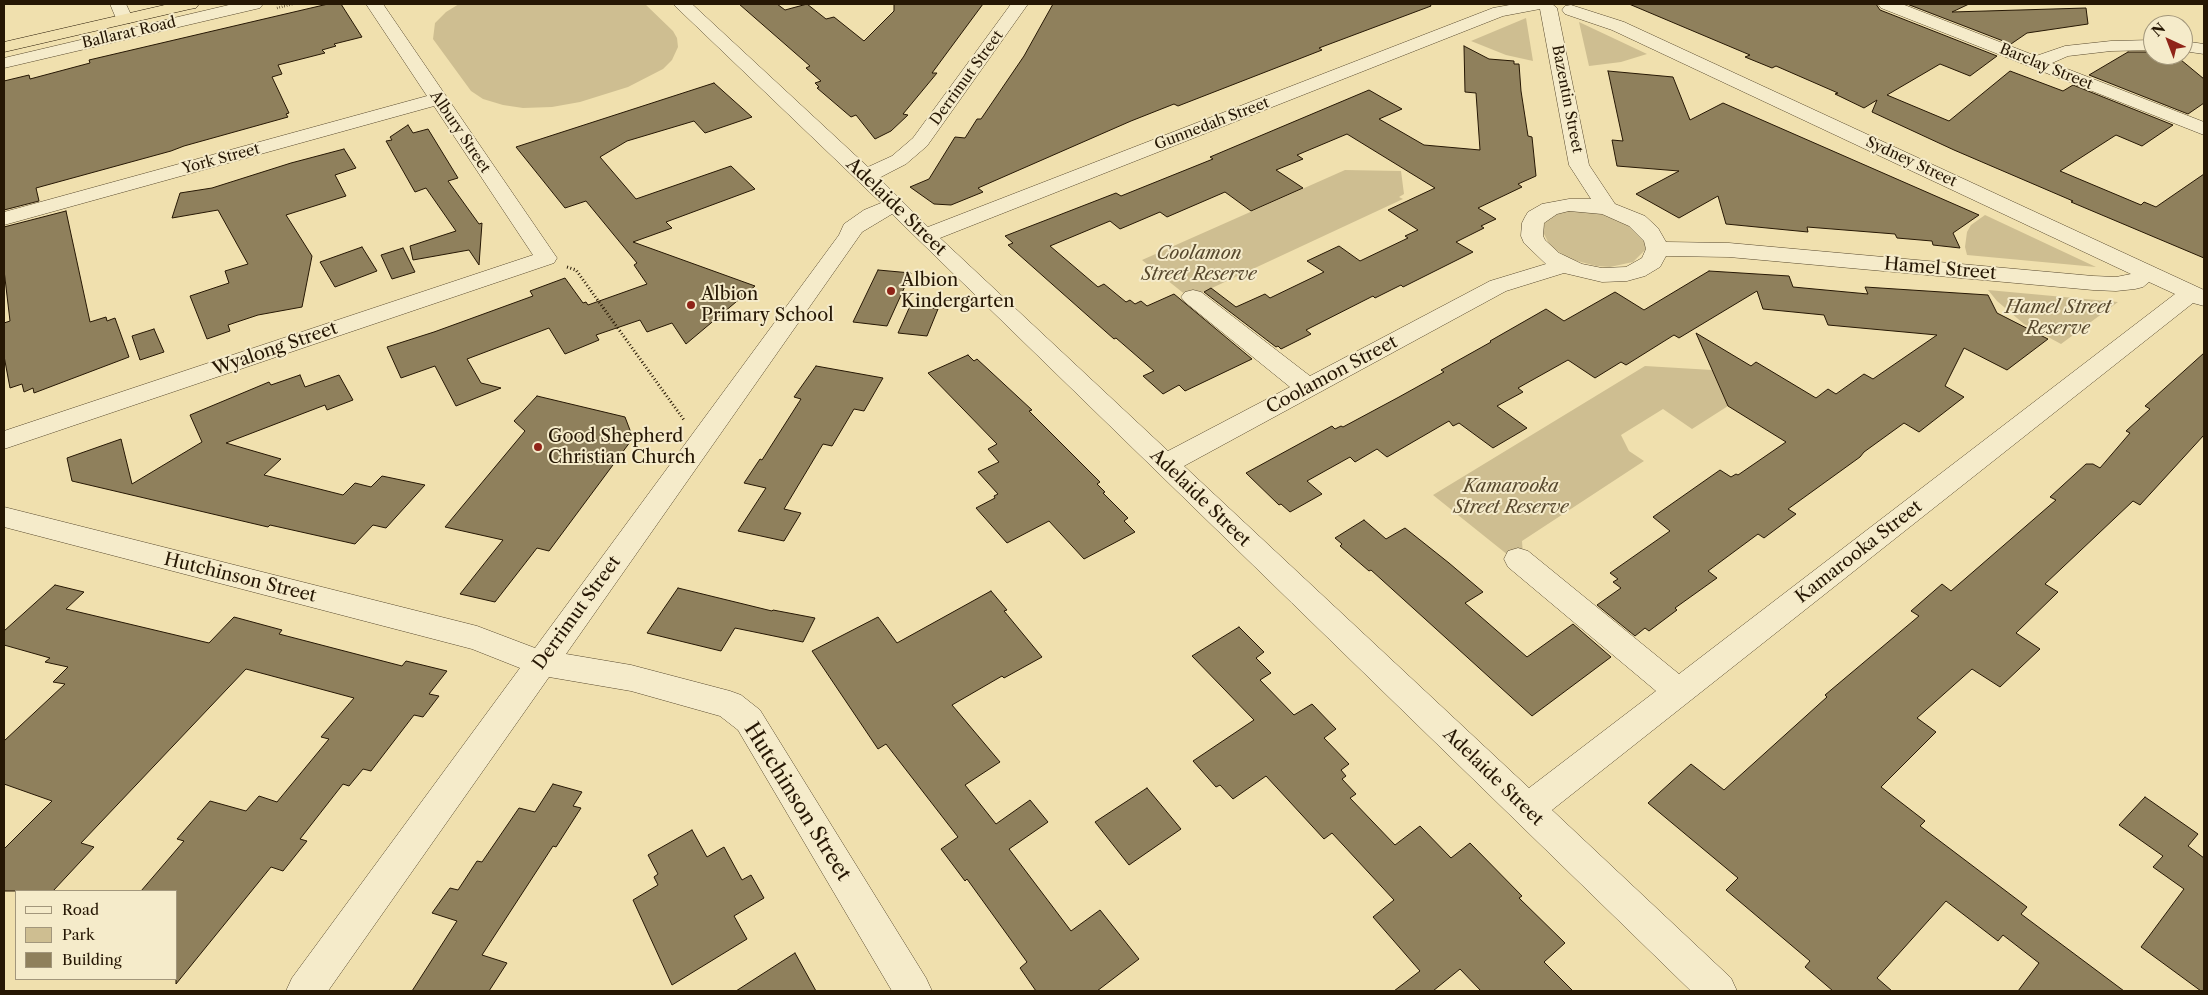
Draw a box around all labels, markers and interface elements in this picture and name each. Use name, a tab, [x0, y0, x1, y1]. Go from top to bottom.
street label: Ballarat Road	[80, 13, 178, 53]
north arrow	[2143, 15, 2193, 65]
text: N	[2148, 19, 2169, 40]
street label: Derrimut Street	[927, 27, 1007, 129]
street label: Barclay Street	[1997, 40, 2095, 94]
street label: Bazentin Street	[1548, 43, 1586, 155]
street label: Albury Street	[426, 88, 494, 176]
street label: Gunnedah Street	[1152, 94, 1272, 154]
street label: Sydney Street	[1863, 133, 1959, 191]
street label: York Street	[180, 140, 262, 178]
street label: Adelaide Street	[841, 154, 951, 260]
park label: Coolamon Street Reserve	[1141, 243, 1257, 286]
street label: Hamel Street	[1883, 253, 1997, 285]
place label: Albion Kindergarten	[901, 270, 1015, 312]
place label: Albion Primary School	[701, 284, 834, 326]
marker: Albion Kindergarten	[885, 285, 897, 297]
park label: Hamel Street Reserve	[2005, 297, 2111, 340]
marker: Albion Primary School	[685, 299, 697, 311]
street label: Wyalong Street	[210, 318, 340, 380]
street label: Coolamon Street	[1263, 331, 1401, 419]
place label: Good Shepherd Christian Church	[548, 426, 696, 468]
marker: Good Shepherd Christian Church	[532, 441, 544, 453]
street label: Adelaide Street	[1145, 445, 1255, 551]
park label: Kamarooka Street Reserve	[1453, 476, 1569, 518]
street label: Kamarooka Street	[1791, 496, 1927, 608]
street label: Hutchinson Street	[162, 549, 318, 607]
street label: Derrimut Street	[528, 552, 626, 674]
street label: Hutchinson Street	[738, 718, 856, 886]
street label: Adelaide Street	[1438, 724, 1548, 830]
legend	[15, 890, 178, 980]
text: Road	[62, 900, 99, 919]
text: Park	[62, 925, 95, 944]
text: Building	[62, 950, 122, 969]

